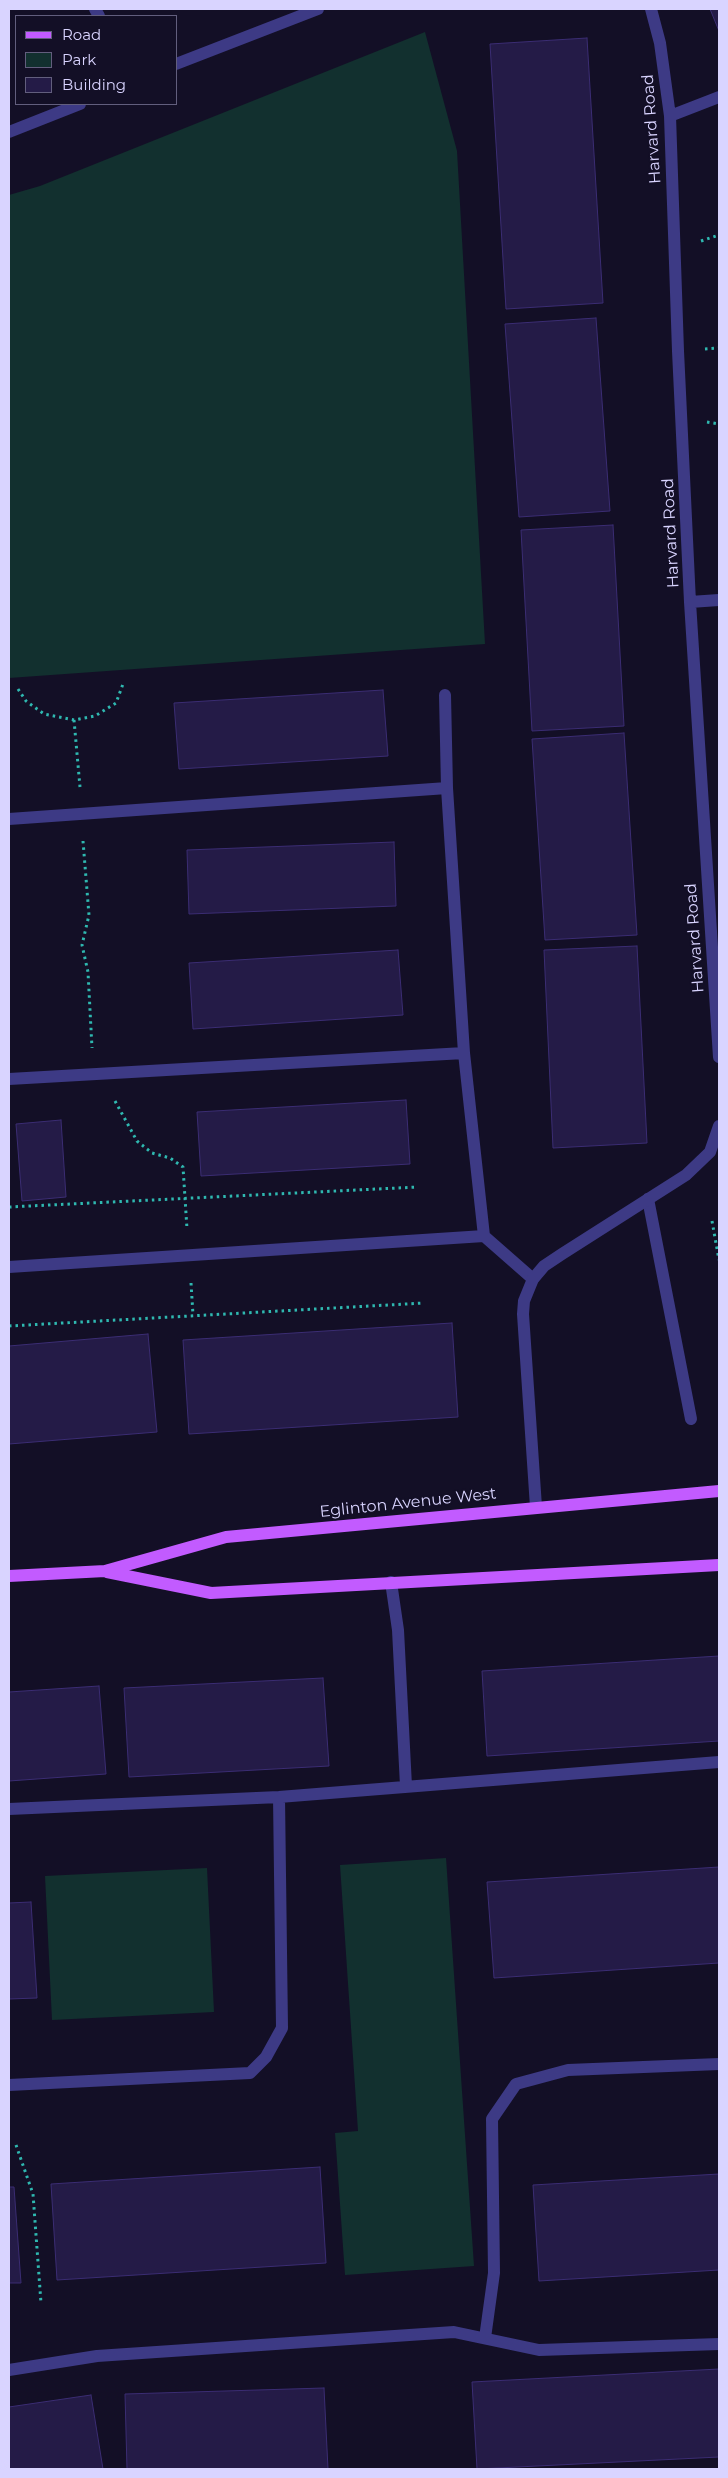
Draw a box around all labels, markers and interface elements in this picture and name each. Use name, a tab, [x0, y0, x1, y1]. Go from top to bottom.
legend	[15, 15, 178, 105]
text: Road	[62, 25, 101, 44]
text: Park	[62, 50, 96, 69]
street label: Harvard Road	[639, 73, 665, 185]
text: Building	[62, 75, 126, 94]
street label: Harvard Road	[659, 478, 683, 588]
street label: Harvard Road	[682, 882, 708, 994]
street label: Eglinton Avenue West	[319, 1484, 497, 1522]

